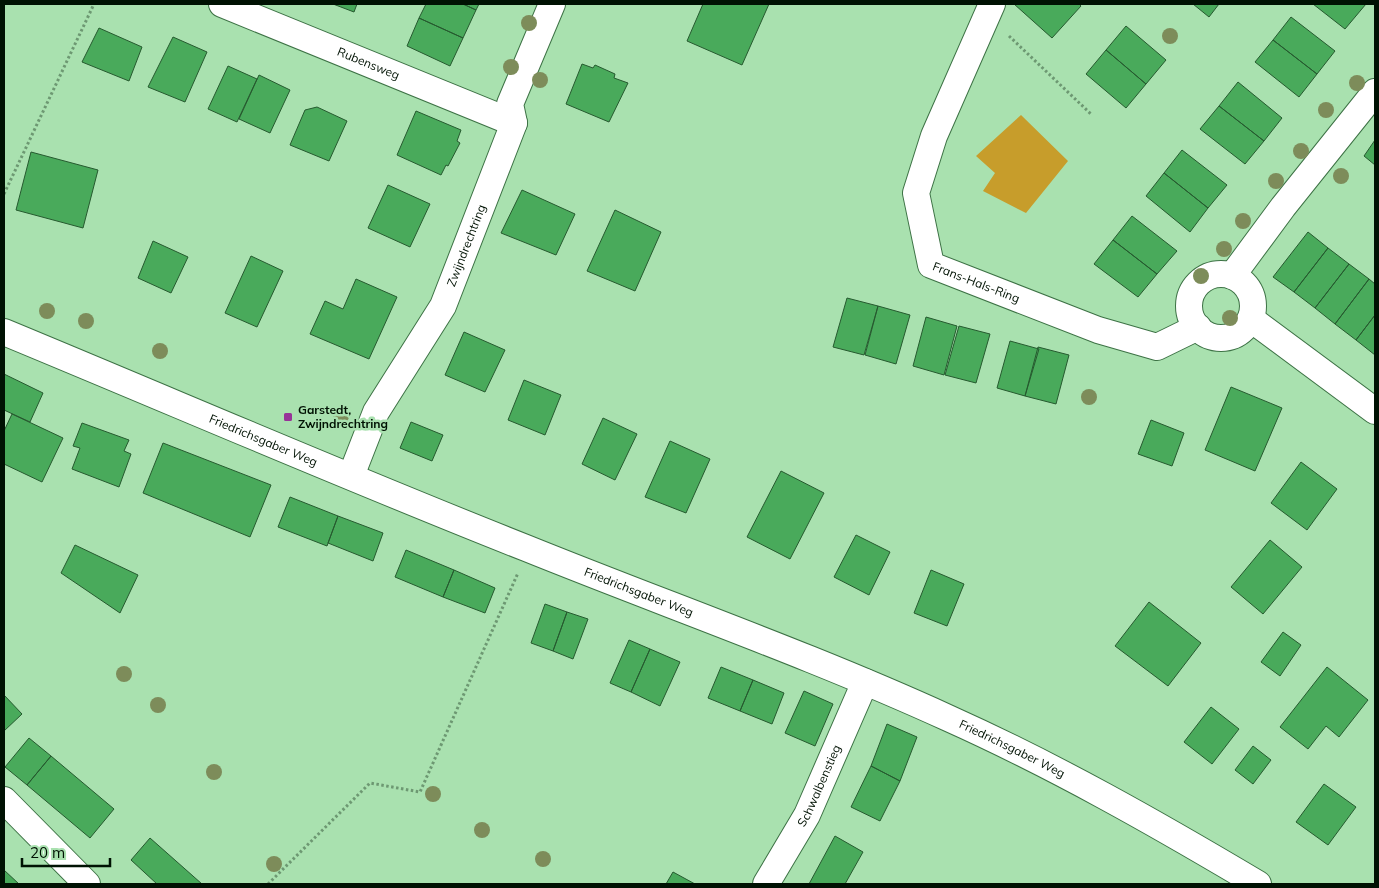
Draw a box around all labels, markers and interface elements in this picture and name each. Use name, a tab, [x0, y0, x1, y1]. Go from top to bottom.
street label: Rubensweg	[335, 44, 402, 83]
street label: Zwijndrechtring	[443, 202, 489, 288]
street label: Frans-Hals-Ring	[931, 258, 1022, 306]
place label: Garstedt, Zwijndrechtring	[298, 402, 388, 431]
street label: Friedrichsgaber Weg	[207, 411, 320, 469]
marker: Garstedt, Zwijndrechtring	[282, 411, 294, 423]
street label: Friedrichsgaber Weg	[582, 564, 696, 620]
street label: Friedrichsgaber Weg	[957, 716, 1068, 781]
street label: Schwalbenstieg	[794, 742, 844, 829]
scale bar	[22, 836, 110, 868]
text: 20 m	[30, 843, 65, 862]

